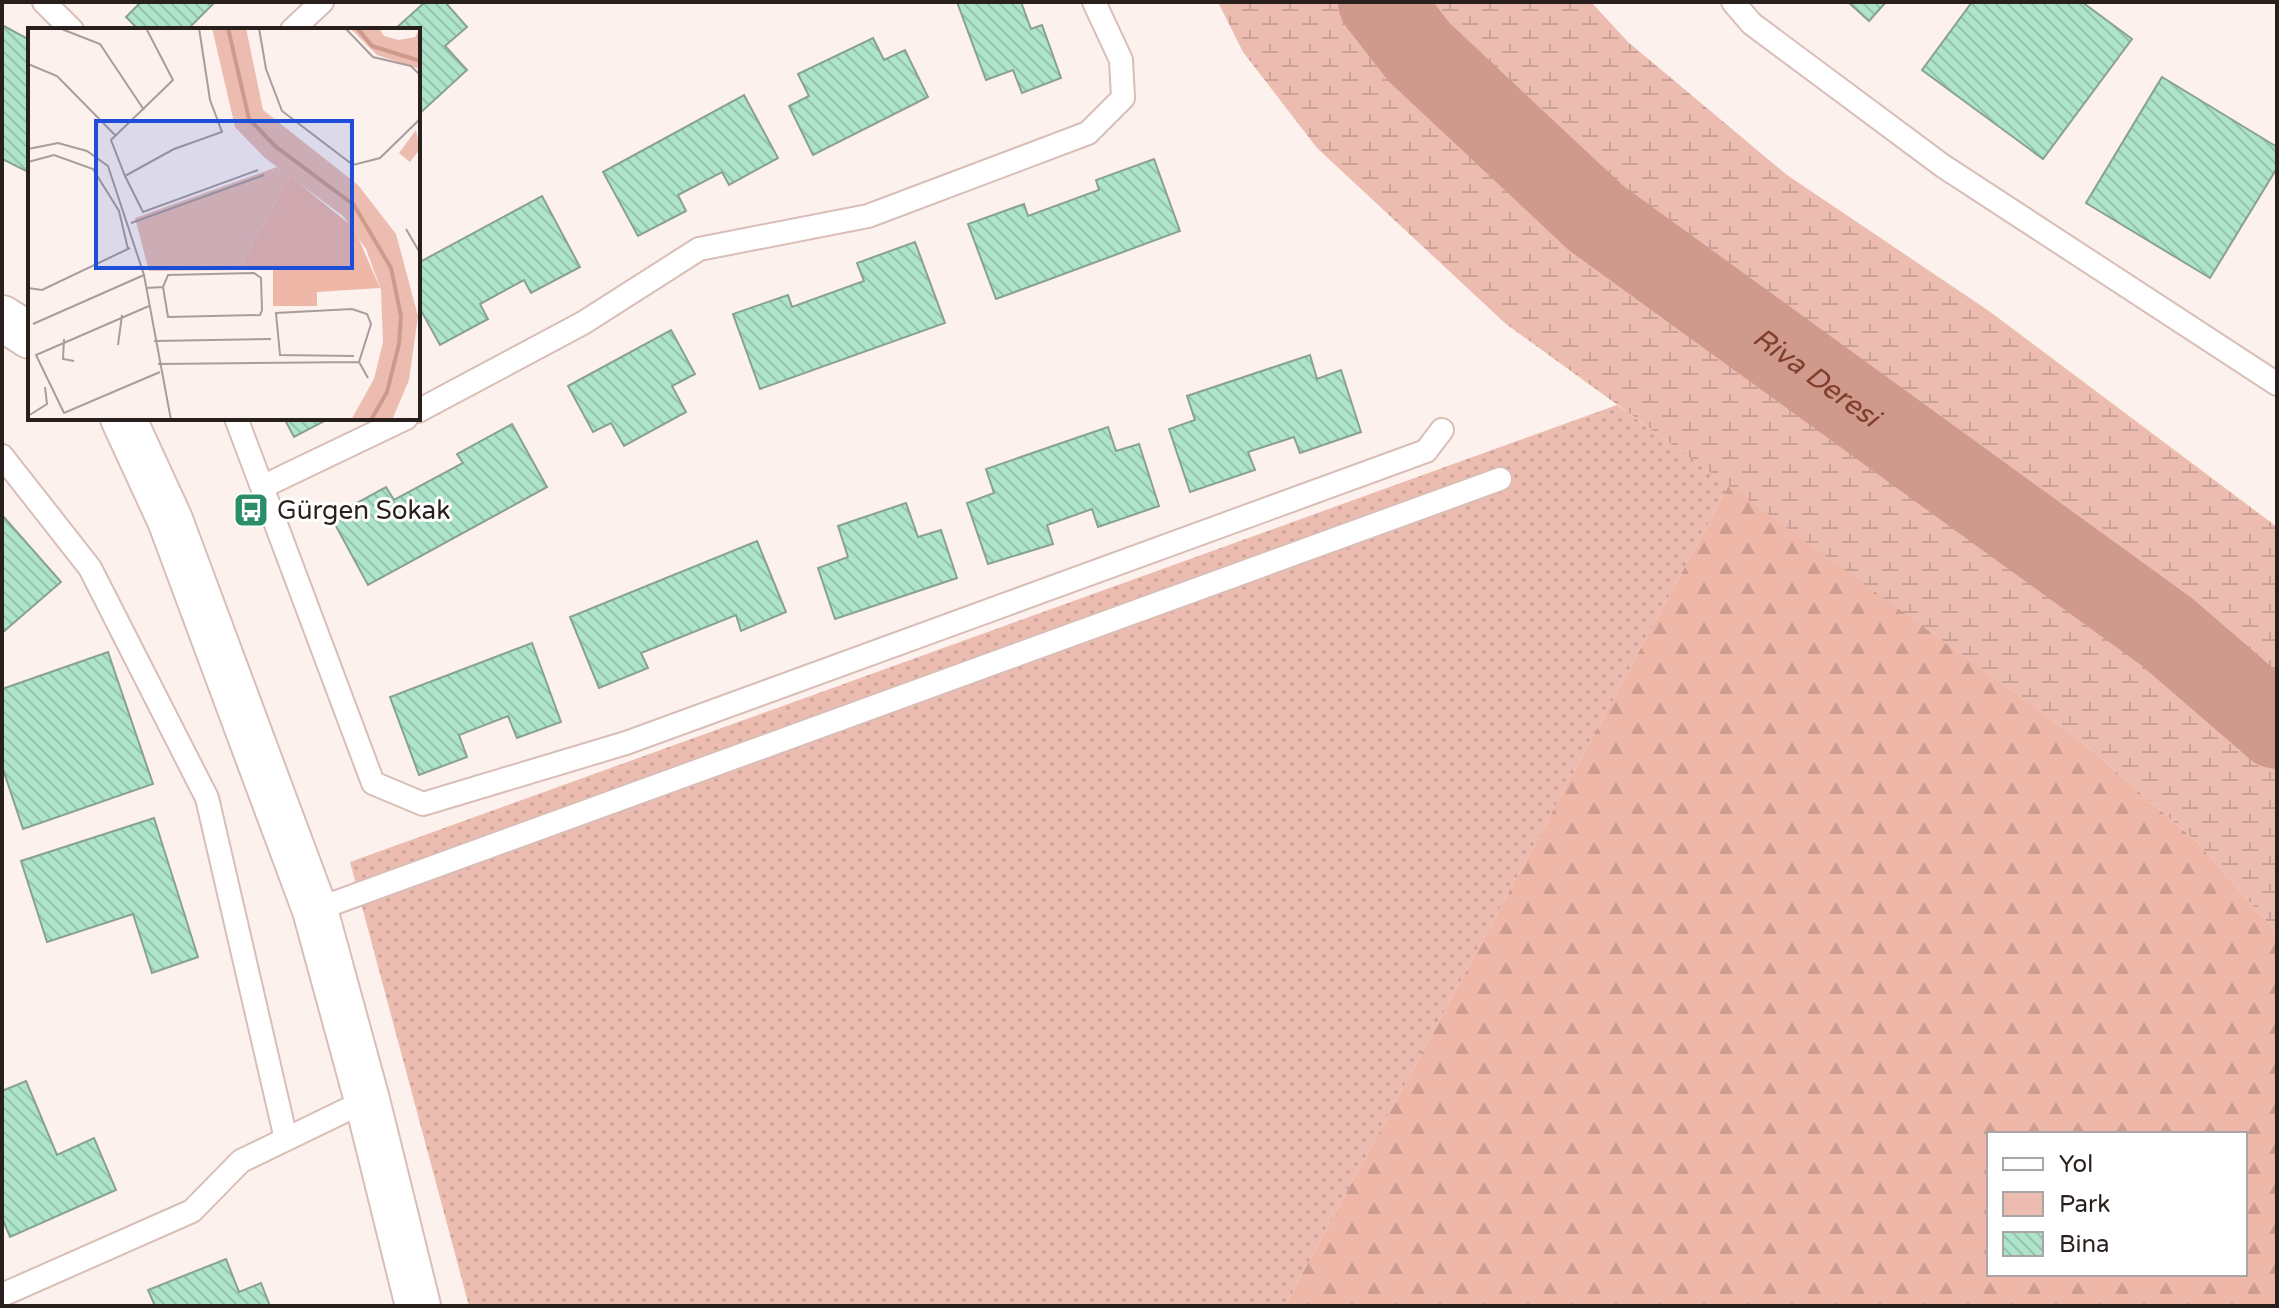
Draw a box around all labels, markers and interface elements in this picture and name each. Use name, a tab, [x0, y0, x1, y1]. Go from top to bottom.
inset map	[28, 28, 420, 420]
water label: Riva Deresi	[1746, 321, 1888, 436]
bus stop icon: Gürgen Sokak	[232, 491, 270, 529]
place label: Gürgen Sokak	[277, 495, 450, 526]
legend	[1987, 1132, 2247, 1276]
text: Yol	[2059, 1150, 2093, 1179]
text: Park	[2059, 1190, 2110, 1219]
text: Bina	[2059, 1230, 2110, 1259]

